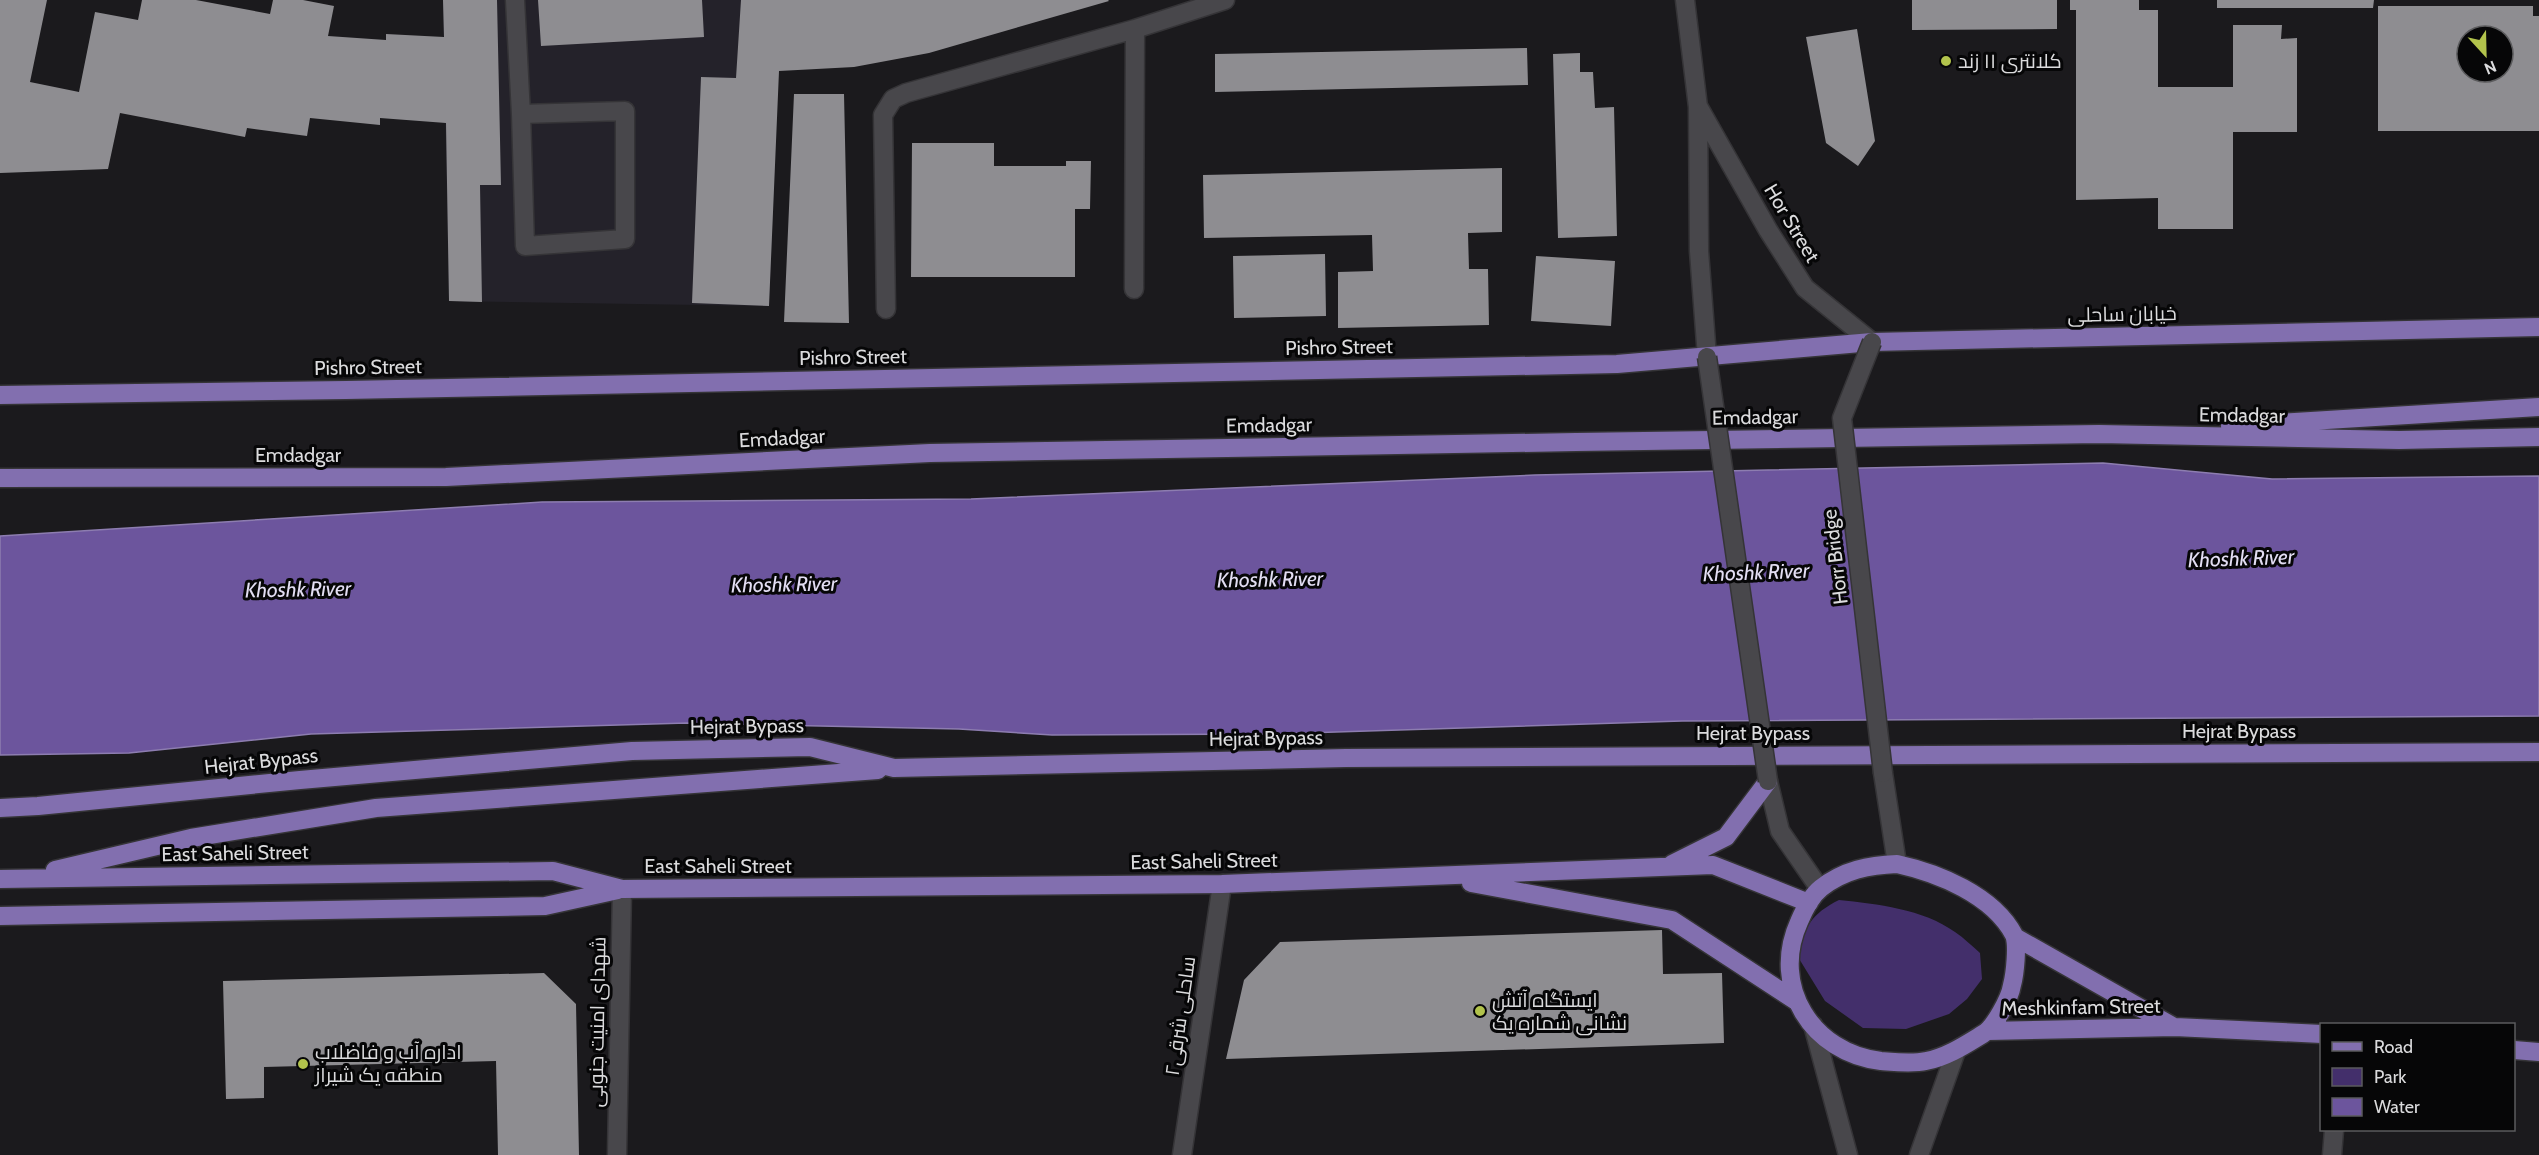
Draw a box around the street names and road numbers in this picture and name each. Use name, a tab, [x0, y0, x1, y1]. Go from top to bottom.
street label: Hor Street	[1759, 180, 1825, 267]
street label: خیابان ساحلی	[2067, 301, 2177, 328]
street label: Pishro Street	[1285, 334, 1393, 360]
street label: Pishro Street	[799, 344, 907, 370]
street label: Pishro Street	[314, 354, 422, 380]
street label: Emdadgar	[2199, 402, 2286, 428]
street label: Emdadgar	[1712, 404, 1799, 430]
street label: Emdadgar	[1226, 412, 1313, 438]
street label: Emdadgar	[738, 424, 826, 452]
street label: Emdadgar	[255, 443, 342, 467]
street label: Horr Bridge	[1817, 508, 1853, 606]
street label: Hejrat Bypass	[690, 713, 804, 739]
street label: Hejrat Bypass	[2182, 719, 2296, 743]
street label: Hejrat Bypass	[1696, 721, 1810, 745]
street label: Hejrat Bypass	[1209, 725, 1323, 751]
street label: Hejrat Bypass	[203, 743, 319, 779]
street label: East Saheli Street	[161, 840, 309, 866]
street label: East Saheli Street	[1130, 848, 1278, 874]
street label: East Saheli Street	[644, 854, 792, 878]
street label: شهدای امنیت جنوبی	[584, 936, 611, 1108]
street label: ساحلی شرقی۲	[1160, 955, 1201, 1077]
street label: Meshkinfam Street	[2001, 994, 2161, 1020]

